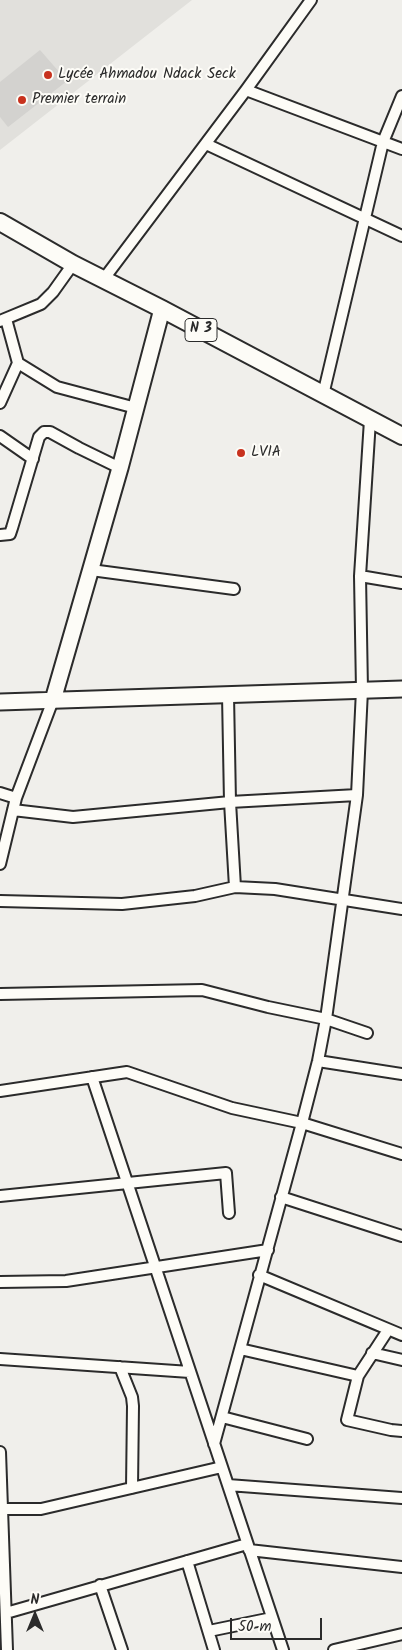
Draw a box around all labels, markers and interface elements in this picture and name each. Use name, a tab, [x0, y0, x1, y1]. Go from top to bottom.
place label: Lycée Ahmadou Ndack Seck	[58, 66, 236, 84]
marker: Lycée Ahmadou Ndack Seck	[42, 69, 54, 81]
place label: Premier terrain	[32, 91, 126, 109]
marker: Premier terrain	[16, 94, 28, 106]
road number: N 3	[185, 318, 217, 342]
place label: LVIA	[251, 444, 281, 462]
marker: LVIA	[235, 447, 247, 459]
text: N	[31, 1589, 39, 1611]
north arrow	[10, 1590, 60, 1640]
scale bar	[232, 1608, 324, 1640]
text: 50 m	[238, 1615, 272, 1639]

